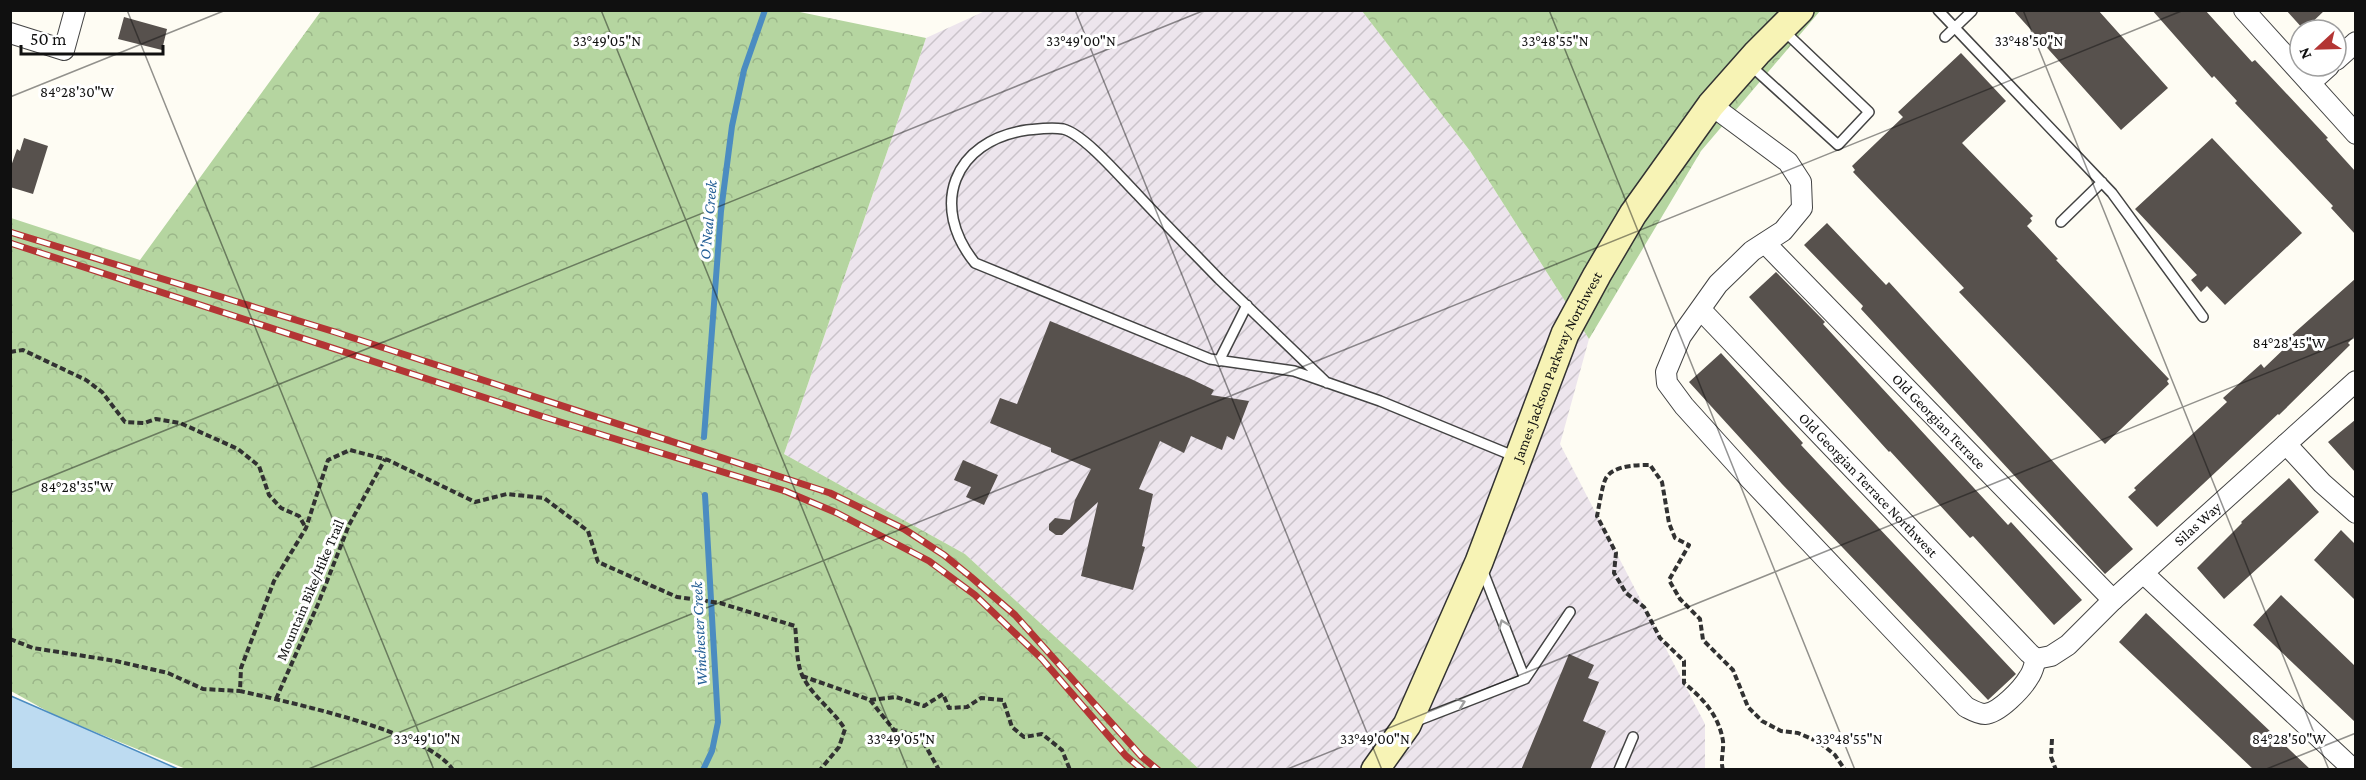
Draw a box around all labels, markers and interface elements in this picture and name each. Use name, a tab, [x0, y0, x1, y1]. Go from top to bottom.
scale bar	[21, 18, 164, 56]
north arrow	[2288, 18, 2348, 78]
text: 50 m	[30, 29, 67, 49]
text: 33°49'05"N	[573, 33, 641, 49]
text: 33°49'00"N	[1046, 33, 1116, 49]
text: 33°48'55"N	[1521, 33, 1589, 49]
text: 33°48'50"N	[1995, 33, 2063, 49]
text: N	[2295, 45, 2314, 62]
text: 84°28'30"W	[40, 84, 114, 100]
water label: O'Neal Creek	[696, 179, 720, 260]
street label: James Jackson Parkway Northwest	[1509, 268, 1606, 466]
text: 84°28'45"W	[2253, 335, 2326, 351]
street label: Old Georgian Terrace	[1889, 370, 1989, 473]
street label: Old Georgian Terrace Northwest	[1796, 409, 1942, 561]
text: 84°28'35"W	[41, 479, 114, 495]
street label: Silas Way	[2171, 499, 2225, 549]
street label: Mountain Bike/Hike Trail	[273, 517, 347, 663]
water label: Winchester Creek	[688, 580, 710, 687]
one-way arrow	[1498, 620, 1510, 631]
one-way arrow	[1455, 698, 1466, 710]
text: 33°49'10"N	[394, 731, 461, 747]
text: 33°49'05"N	[867, 731, 935, 747]
text: 33°49'00"N	[1340, 731, 1410, 747]
text: 33°48'55"N	[1815, 731, 1883, 747]
text: 84°28'50"W	[2252, 731, 2326, 747]

